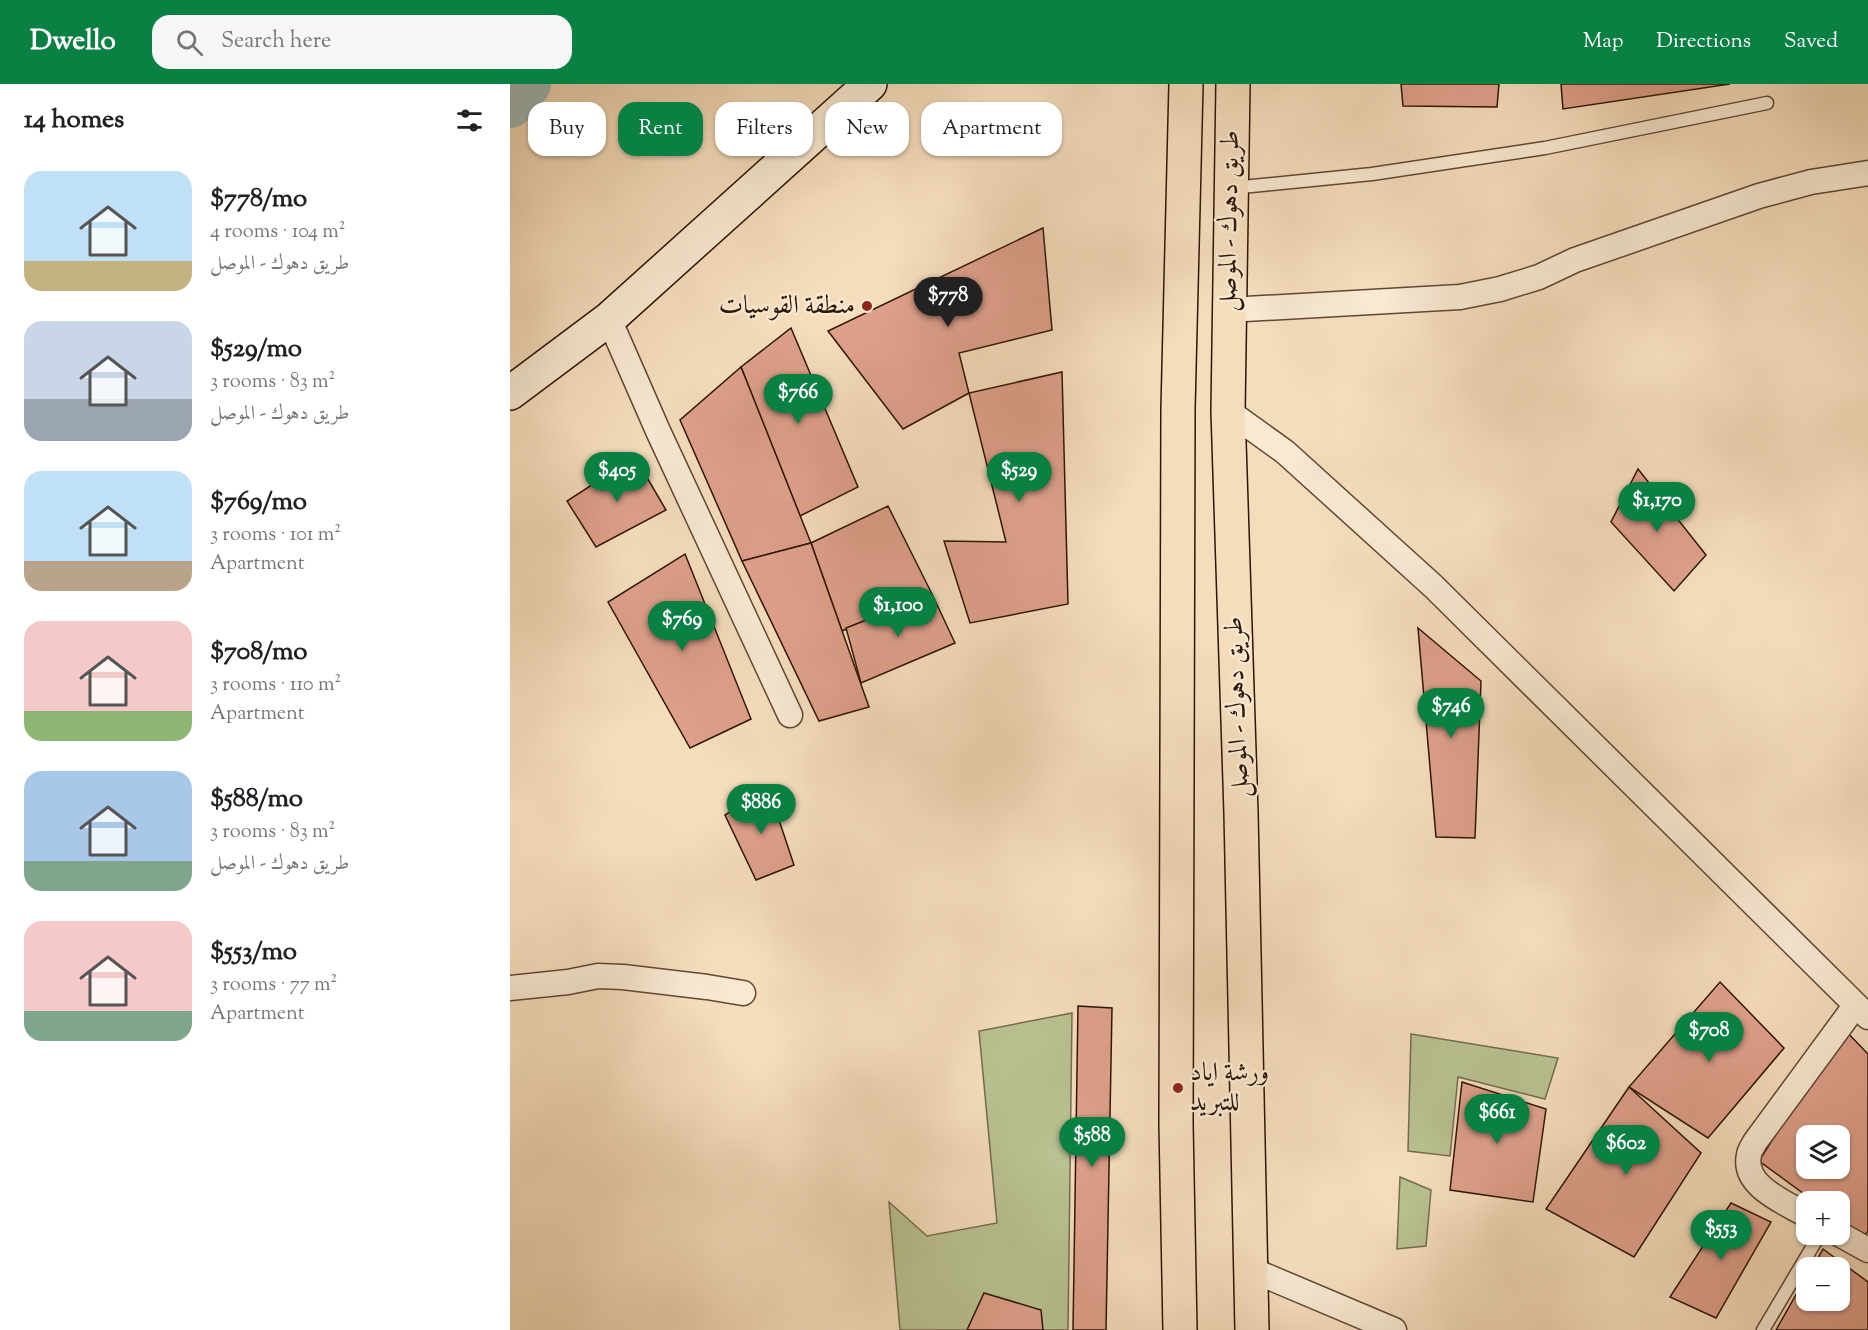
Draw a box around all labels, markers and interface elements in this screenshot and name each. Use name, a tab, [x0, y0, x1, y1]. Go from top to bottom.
search box	[152, 15, 572, 69]
text: Dwello	[30, 22, 116, 62]
icon: search	[173, 26, 206, 59]
text: Search here	[221, 26, 331, 58]
text: Map	[1583, 27, 1623, 57]
text: Directions	[1656, 27, 1751, 57]
text: Saved	[1784, 27, 1838, 57]
text: 14 homes	[24, 102, 124, 139]
chip: Buy	[528, 102, 606, 156]
chip: Rent	[618, 102, 703, 156]
chip: Filters	[715, 102, 813, 156]
chip: New	[825, 102, 909, 156]
chip: Apartment	[921, 102, 1062, 156]
icon: filters	[453, 104, 486, 137]
street label: طريق دهوك - الموصل	[1210, 130, 1250, 312]
text: $778/mo	[210, 181, 307, 218]
icon: home	[72, 195, 144, 267]
text: 4 rooms · 104 m²	[210, 218, 346, 247]
text: طريق دهوك - الموصل	[210, 250, 349, 279]
pin: $778	[912, 277, 984, 328]
text: $778	[928, 282, 968, 311]
place label: منطقة القوسيات	[719, 288, 855, 325]
marker: منطقة القوسيات	[860, 299, 874, 313]
text: $529/mo	[210, 331, 302, 368]
icon: home	[72, 345, 144, 417]
text: 3 rooms · 83 m²	[210, 368, 335, 397]
pin: $766	[762, 374, 834, 425]
text: $766	[778, 379, 818, 408]
text: طريق دهوك - الموصل	[210, 400, 349, 429]
pin: $405	[581, 452, 653, 503]
pin: $529	[983, 452, 1055, 503]
text: $405	[598, 457, 636, 486]
text: $529	[1001, 457, 1037, 486]
pin: $1,170	[1608, 482, 1706, 533]
text: $769/mo	[210, 484, 307, 521]
text: $1,170	[1632, 487, 1682, 516]
icon: home	[72, 495, 144, 567]
text: 3 rooms · 101 m²	[210, 521, 341, 550]
text: Apartment	[210, 550, 305, 579]
pin: $1,100	[849, 587, 947, 638]
text: $1,100	[873, 592, 923, 621]
pin: $769	[646, 601, 718, 652]
text: $769	[662, 606, 702, 635]
street label: طريق دهوك - الموصل	[1216, 616, 1260, 798]
text: $708/mo	[210, 634, 307, 671]
icon: home	[72, 645, 144, 717]
text: 3 rooms · 110 m²	[210, 671, 341, 700]
pin: $746	[1415, 688, 1487, 739]
text: $746	[1431, 693, 1471, 722]
text: Apartment	[210, 700, 305, 729]
text: $588/mo	[210, 781, 303, 818]
pin: $886	[725, 784, 797, 835]
text: $886	[741, 789, 781, 818]
icon: home	[72, 795, 144, 867]
text: 3 rooms · 83 m²	[210, 818, 335, 847]
text: طريق دهوك - الموصل	[210, 850, 349, 879]
text: $553/mo	[210, 934, 297, 971]
icon: home	[72, 945, 144, 1017]
text: 3 rooms · 77 m²	[210, 971, 337, 1000]
text: Apartment	[210, 1000, 305, 1029]
pin: $708	[1673, 1012, 1745, 1063]
text: $708	[1689, 1017, 1729, 1046]
place label: ورشة اياد للتبريد	[1190, 1055, 1269, 1122]
marker: ورشة اياد للتبريد	[1171, 1081, 1185, 1095]
pin: $661	[1461, 1094, 1533, 1145]
text: $661	[1478, 1099, 1516, 1128]
pin: $588	[1056, 1117, 1128, 1168]
text: $588	[1073, 1122, 1111, 1151]
pin: $602	[1590, 1125, 1662, 1176]
map controls	[1796, 1125, 1850, 1311]
button: layers	[1796, 1125, 1850, 1179]
text: $602	[1606, 1130, 1646, 1159]
button: +	[1796, 1191, 1850, 1245]
pin: $553	[1685, 1210, 1757, 1261]
text: $553	[1705, 1215, 1737, 1244]
button: −	[1796, 1257, 1850, 1311]

